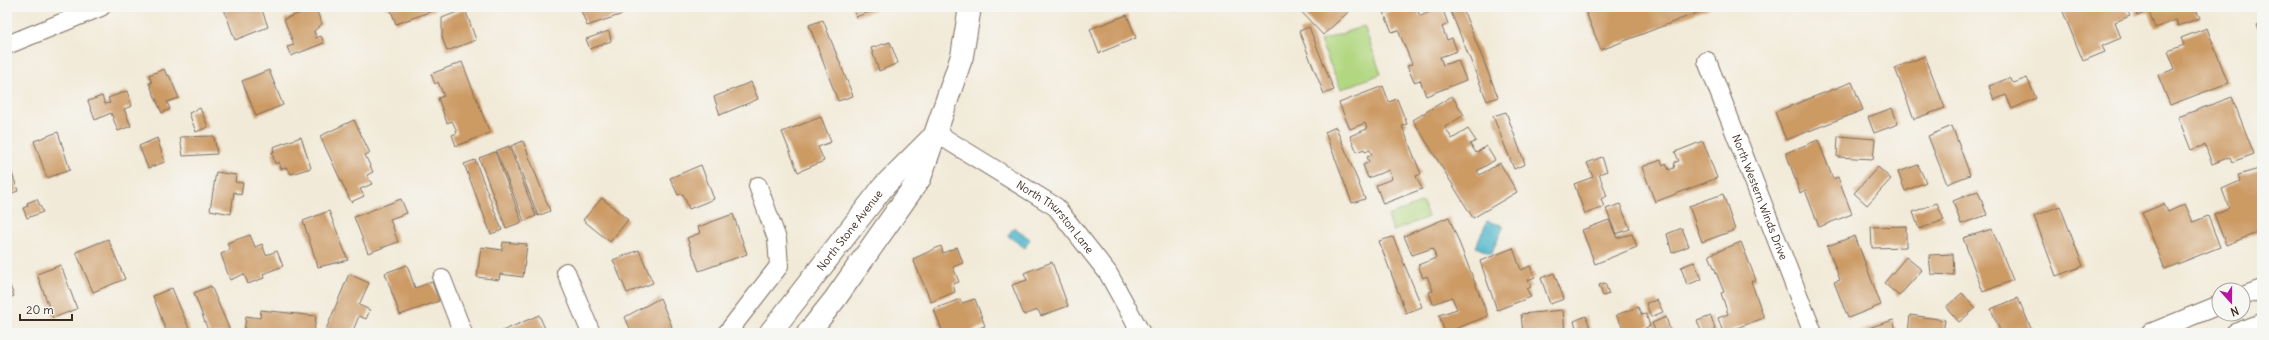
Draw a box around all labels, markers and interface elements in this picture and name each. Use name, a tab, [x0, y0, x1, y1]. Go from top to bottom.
street label: North Western Winds Drive	[1729, 132, 1791, 262]
street label: North Thurston Lane	[1014, 177, 1097, 256]
street label: North Stone Avenue	[814, 187, 885, 274]
north arrow	[2211, 282, 2251, 322]
scale bar	[20, 296, 72, 322]
text: 20 m	[26, 302, 54, 317]
text: N	[2229, 303, 2241, 319]

